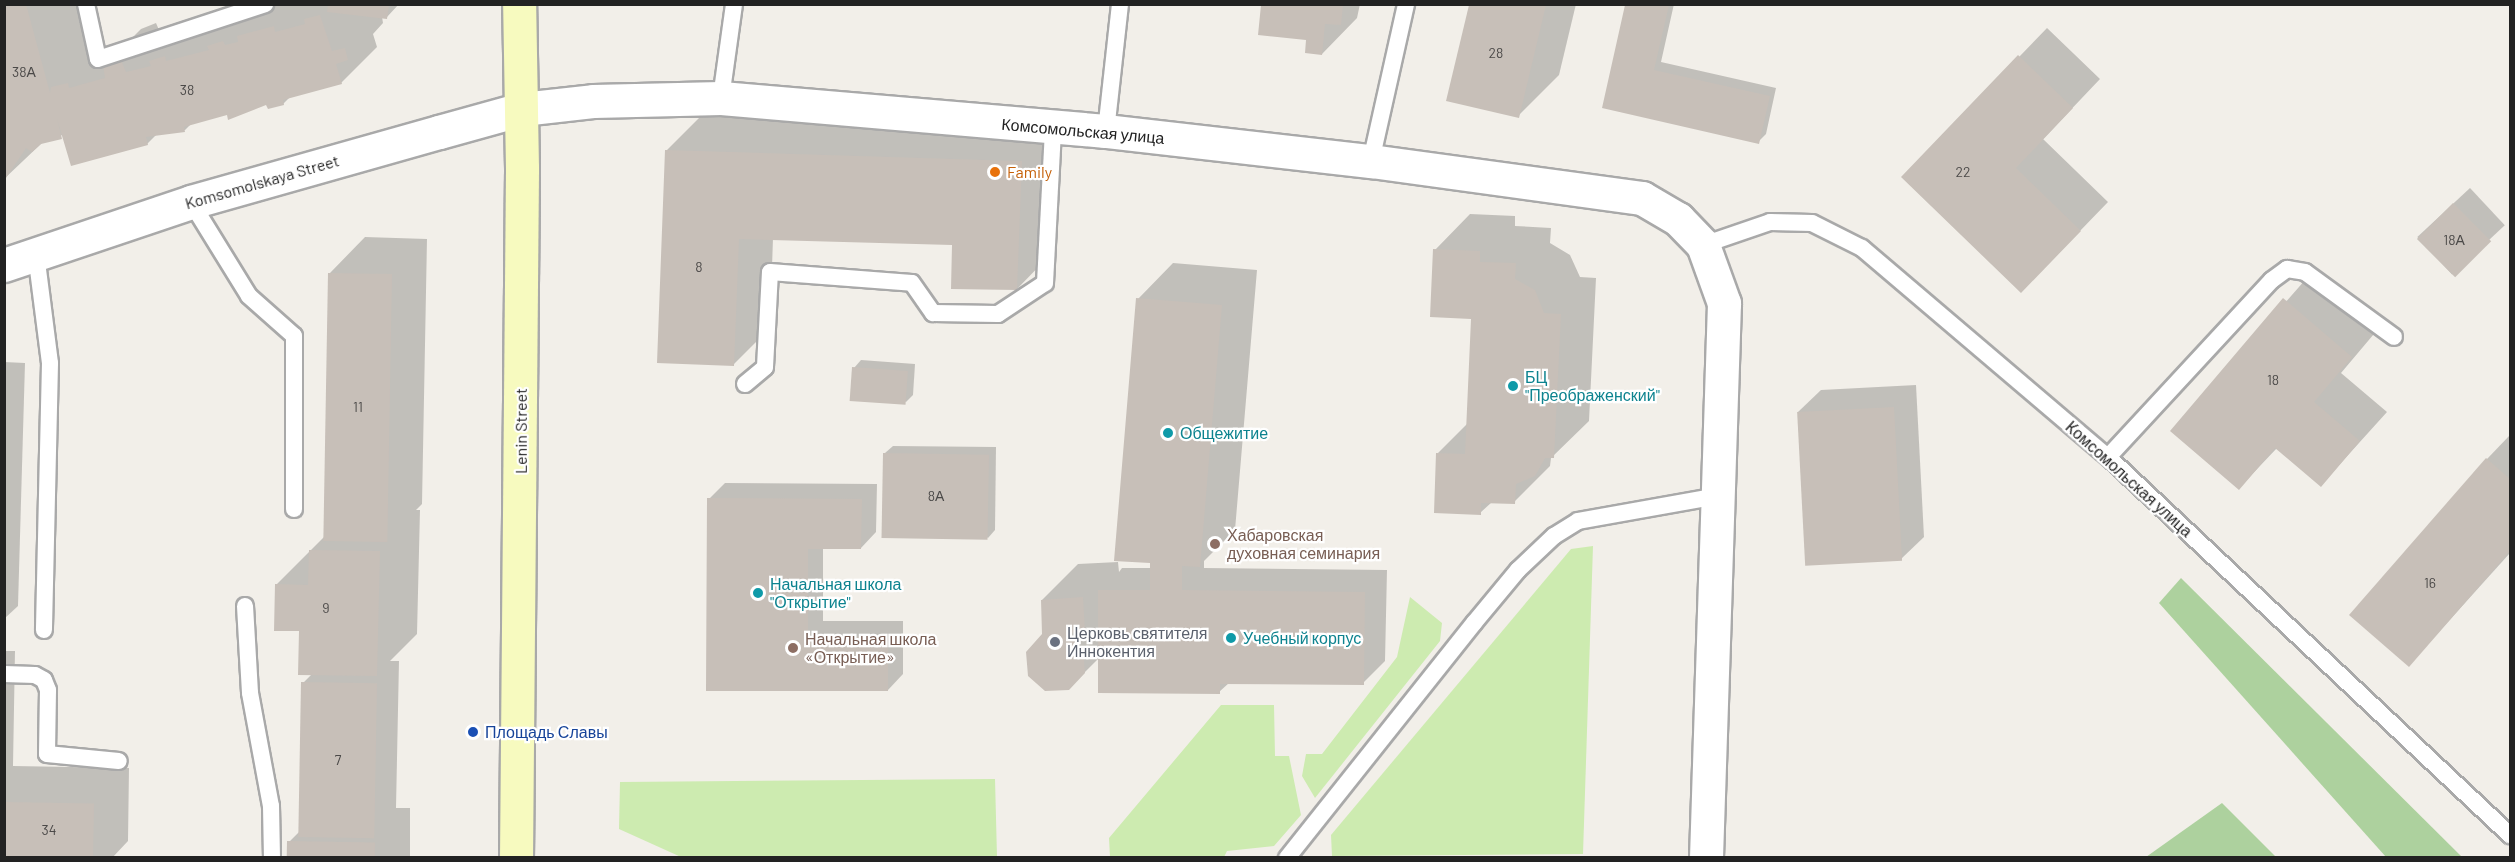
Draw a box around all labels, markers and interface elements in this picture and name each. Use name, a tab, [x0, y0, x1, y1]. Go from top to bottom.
house number: 28	[1489, 45, 1503, 61]
house number: 38А	[12, 64, 36, 80]
house number: 38	[180, 82, 194, 98]
street label: Комсомольская улица	[1001, 114, 1165, 148]
street label: Komsomolskaya Street	[183, 151, 341, 213]
place label: Family	[1007, 162, 1052, 182]
house number: 22	[1955, 164, 1971, 180]
marker: Family	[988, 165, 1002, 179]
house number: 18А	[2443, 232, 2465, 248]
house number: 8	[695, 259, 703, 275]
place label: БЦ "Преображенский"	[1525, 367, 1660, 405]
house number: 18	[2267, 372, 2279, 388]
marker: БЦ "Преображенский"	[1506, 379, 1520, 393]
street label: Lenin Street	[511, 388, 531, 474]
house number: 11	[353, 399, 363, 415]
street label: Комсомольская улица	[2062, 417, 2196, 541]
place label: Общежитие	[1180, 423, 1268, 443]
marker: Общежитие	[1161, 426, 1175, 440]
house number: 8А	[928, 488, 944, 504]
place label: Хабаровская духовная семинария	[1227, 525, 1380, 563]
marker: Хабаровская духовная семинария	[1208, 537, 1222, 551]
place label: Начальная школа "Открытие"	[770, 574, 901, 612]
house number: 16	[2424, 575, 2436, 591]
marker: Начальная школа "Открытие"	[751, 586, 765, 600]
house number: 9	[322, 600, 330, 616]
place label: Церковь святителя Иннокентия	[1067, 623, 1208, 661]
place label: Учебный корпус	[1243, 628, 1361, 648]
place label: Начальная школа «Открытие»	[805, 629, 936, 667]
marker: Учебный корпус	[1224, 631, 1238, 645]
marker: Церковь святителя Иннокентия	[1048, 635, 1062, 649]
marker: Начальная школа «Открытие»	[786, 641, 800, 655]
place label: Площадь Славы	[485, 722, 608, 742]
marker: Площадь Славы	[466, 725, 480, 739]
house number: 7	[335, 752, 341, 768]
house number: 34	[42, 822, 56, 838]

